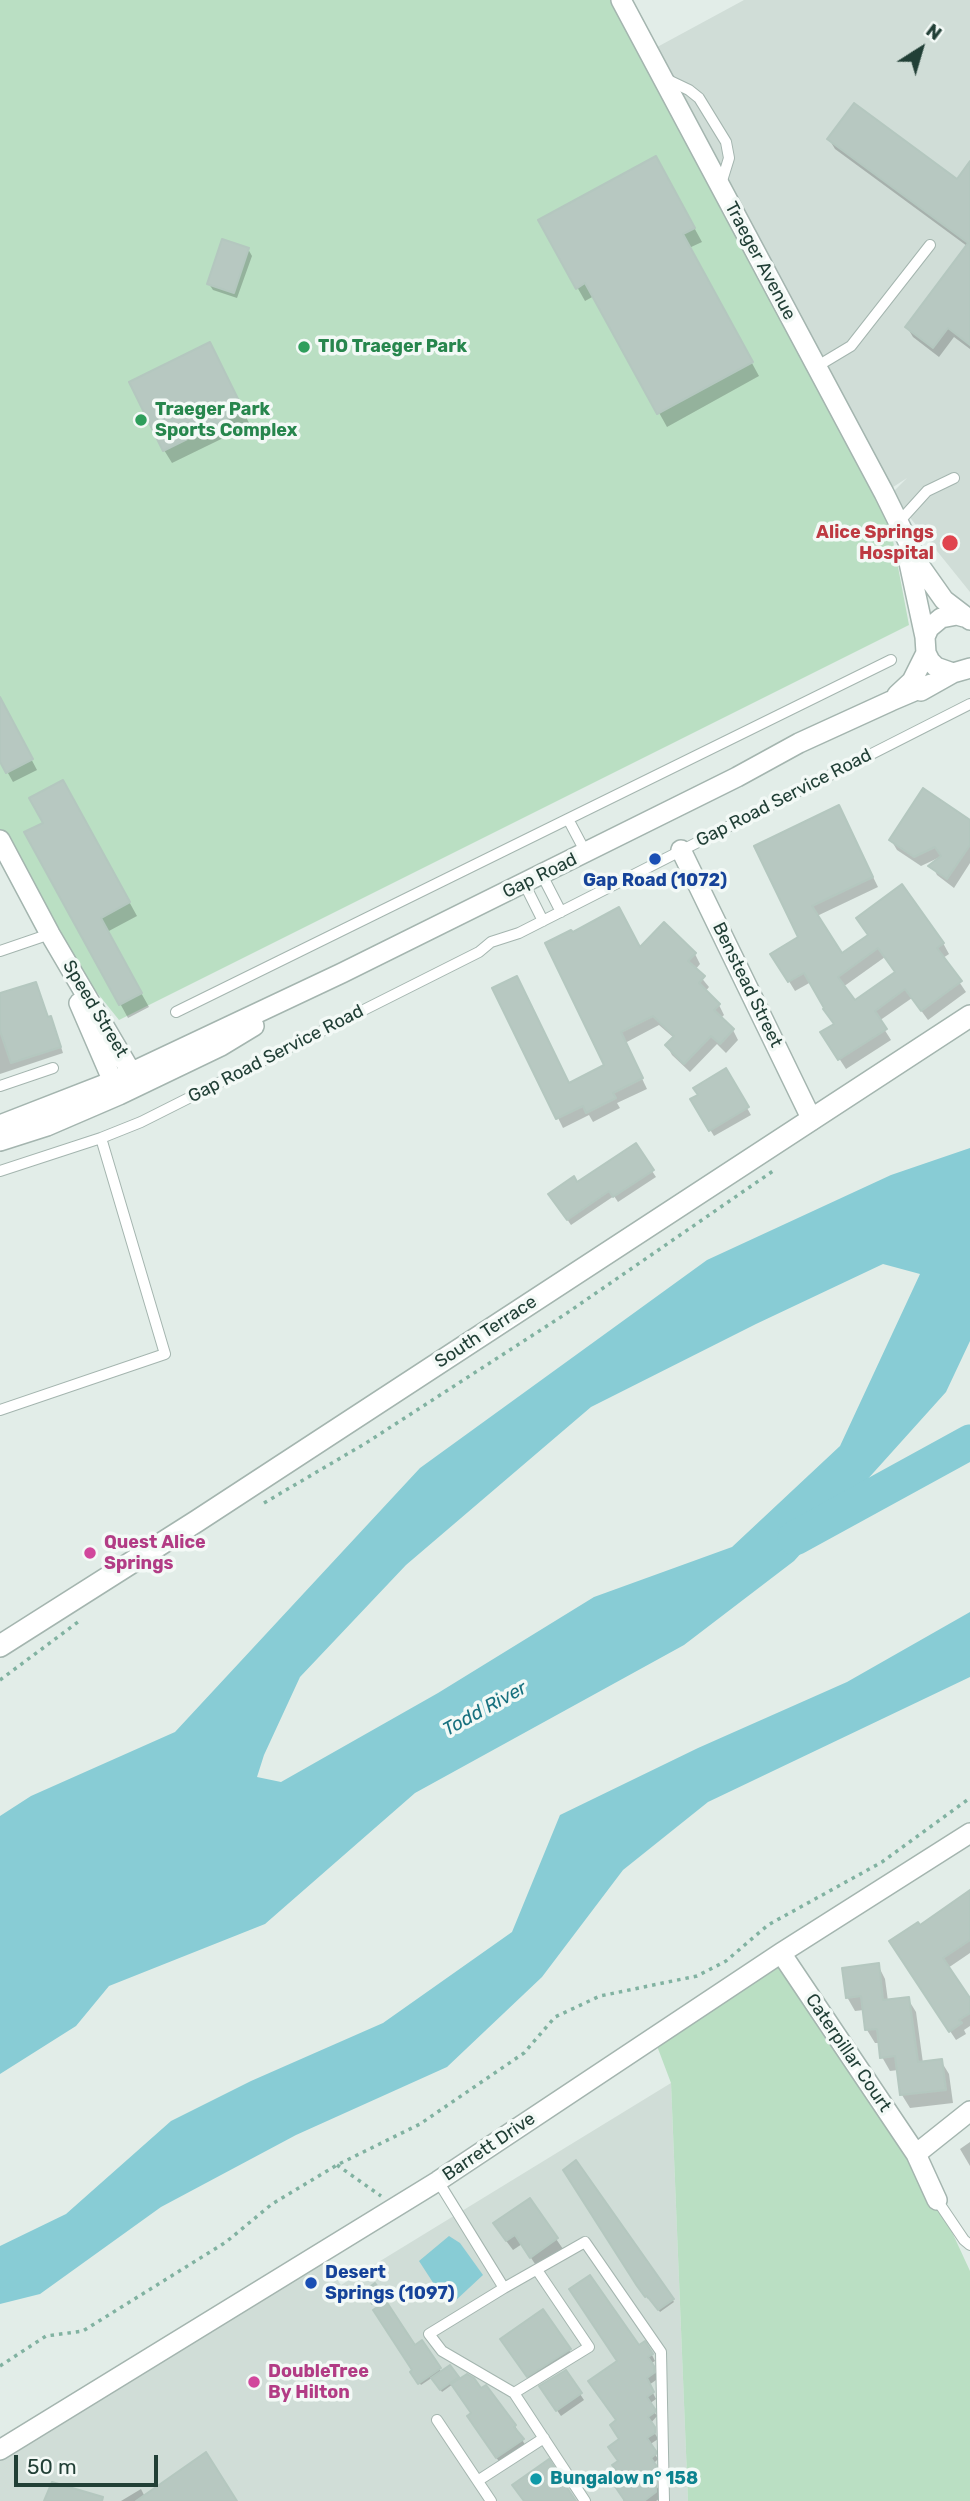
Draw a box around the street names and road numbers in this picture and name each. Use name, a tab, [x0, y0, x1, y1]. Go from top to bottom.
street label: Traeger Avenue	[720, 198, 800, 324]
street label: Gap Road Service Road	[693, 744, 875, 852]
street label: Gap Road	[499, 849, 581, 903]
street label: Benstead Street	[707, 919, 787, 1051]
street label: Speed Street	[58, 957, 132, 1061]
street label: Gap Road Service Road	[185, 1000, 367, 1108]
street label: South Terrace	[431, 1291, 541, 1373]
street label: Caterpillar Court	[801, 1990, 895, 2116]
street label: Barrett Drive	[438, 2108, 540, 2186]

